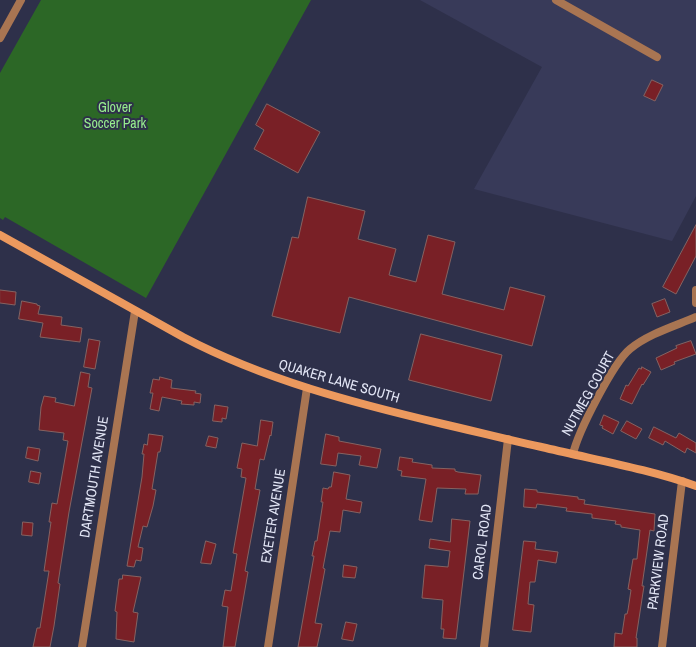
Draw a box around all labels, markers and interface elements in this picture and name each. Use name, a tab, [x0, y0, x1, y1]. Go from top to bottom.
park label: Glover Soccer Park	[84, 100, 146, 132]
street label: NUTMEG COURT	[559, 349, 619, 439]
street label: QUAKER LANE SOUTH	[277, 357, 401, 407]
street label: DARTMOUTH AVENUE	[77, 415, 113, 539]
street label: EXETER AVENUE	[258, 468, 290, 564]
street label: CAROL ROAD	[470, 503, 496, 581]
street label: PARKVIEW ROAD	[645, 513, 673, 611]

